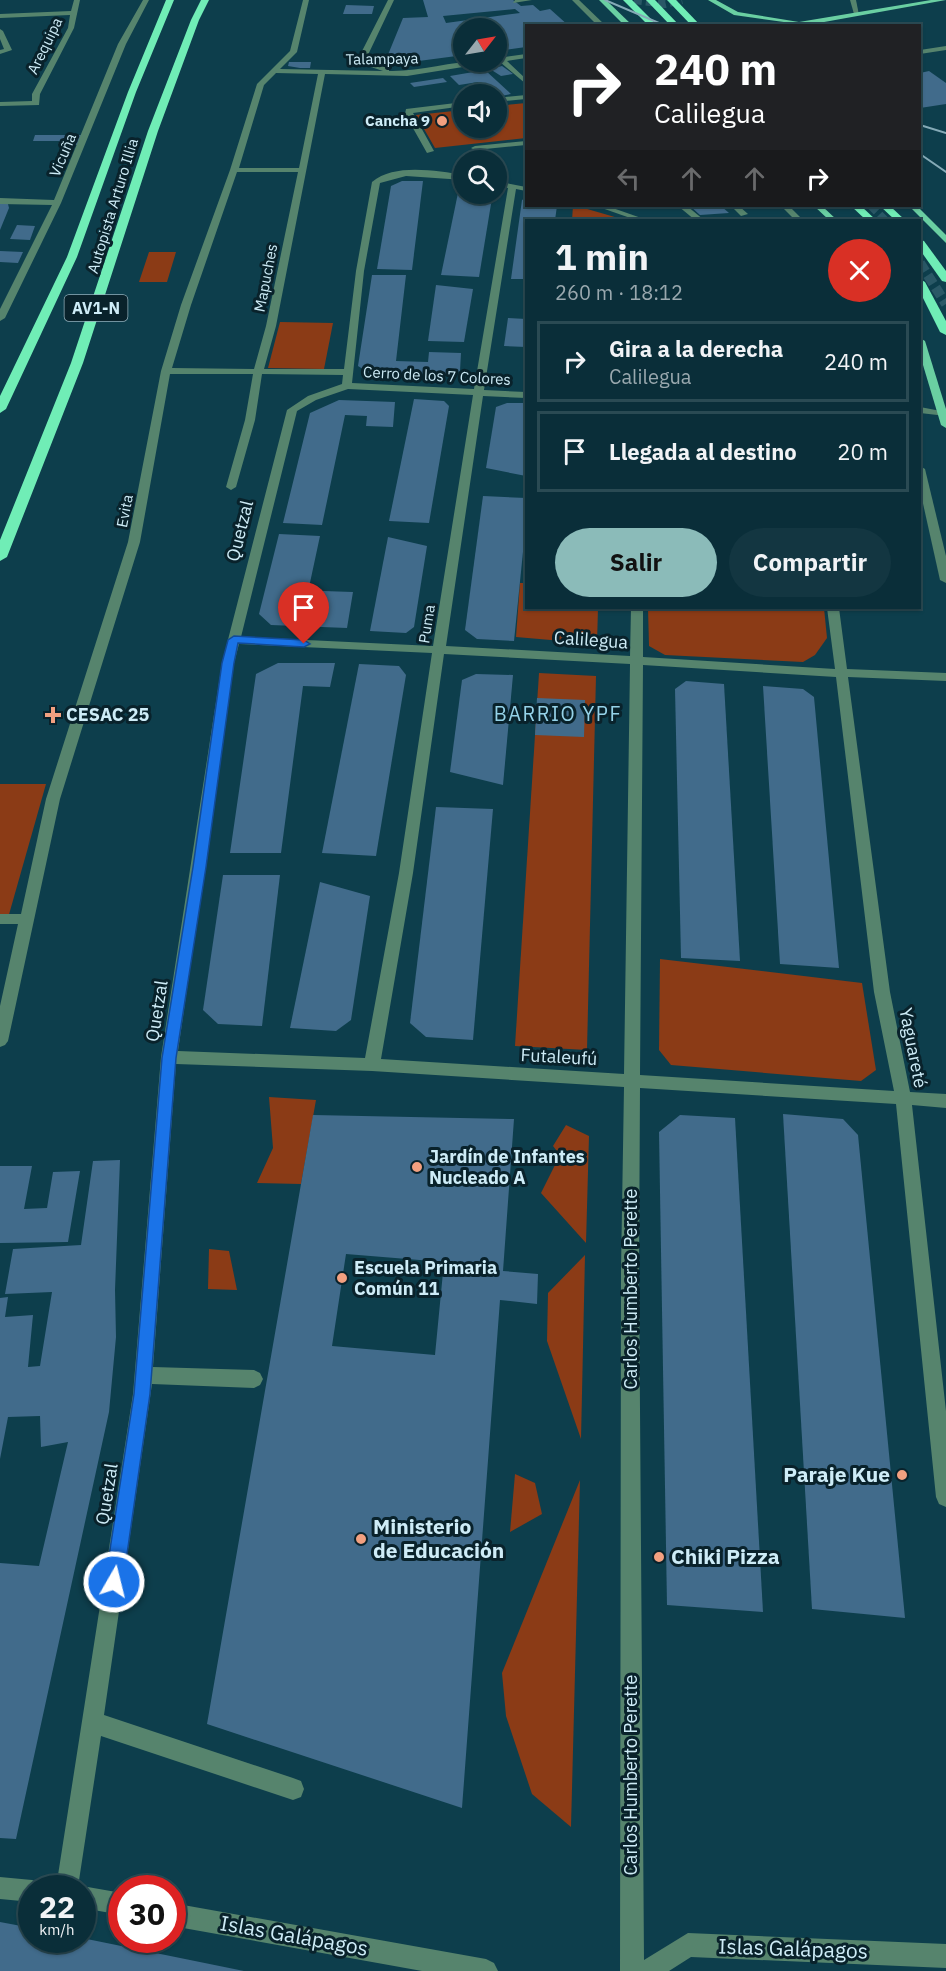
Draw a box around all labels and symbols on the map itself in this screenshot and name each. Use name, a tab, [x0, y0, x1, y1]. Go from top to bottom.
street label: Arequipa	[23, 14, 66, 77]
north arrow	[453, 18, 507, 72]
street label: Talampaya	[346, 48, 418, 69]
place label: Cancha 9	[365, 111, 430, 130]
marker: Cancha 9	[435, 114, 449, 128]
street label: Vicuña	[45, 130, 80, 179]
street label: Autopista Arturo Illia	[83, 136, 142, 276]
street label: Mapuches	[250, 242, 281, 314]
road number: AV1-N	[64, 295, 128, 321]
street label: Cerro de los 7 Colores	[363, 362, 511, 389]
street label: Evita	[112, 493, 137, 529]
street label: Quetzal	[221, 498, 258, 564]
pin	[278, 582, 329, 644]
street label: Puma	[414, 603, 439, 645]
street label: Calilegua	[553, 625, 629, 654]
district label: BARRIO YPF	[494, 700, 622, 727]
place label: CESAC 25	[66, 703, 149, 726]
marker: CESAC 25	[44, 706, 62, 724]
street label: Quetzal	[140, 978, 173, 1043]
street label: Yaguareté	[894, 1006, 933, 1090]
street label: Futaleufú	[520, 1043, 598, 1070]
place label: Jardín de Infantes Nucleado A	[429, 1145, 585, 1189]
marker: Jardín de Infantes Nucleado A	[410, 1160, 424, 1174]
street label: Carlos Humberto Perette	[619, 1189, 642, 1389]
place label: Escuela Primaria Común 11	[354, 1256, 497, 1300]
marker: Escuela Primaria Común 11	[335, 1271, 349, 1285]
place label: Paraje Kue	[783, 1460, 890, 1488]
street label: Quetzal	[90, 1461, 123, 1526]
marker: Paraje Kue	[895, 1468, 909, 1482]
place label: Ministerio de Educación	[373, 1512, 504, 1564]
marker: Ministerio de Educación	[354, 1532, 368, 1546]
place label: Chiki Pizza	[671, 1542, 780, 1570]
position arrow	[82, 1550, 146, 1614]
marker: Chiki Pizza	[652, 1550, 666, 1564]
street label: Carlos Humberto Perette	[619, 1675, 642, 1875]
speed limit sign: 30	[108, 1875, 186, 1953]
street label: Islas Galápagos	[218, 1908, 370, 1962]
street label: Islas Galápagos	[718, 1931, 868, 1965]

